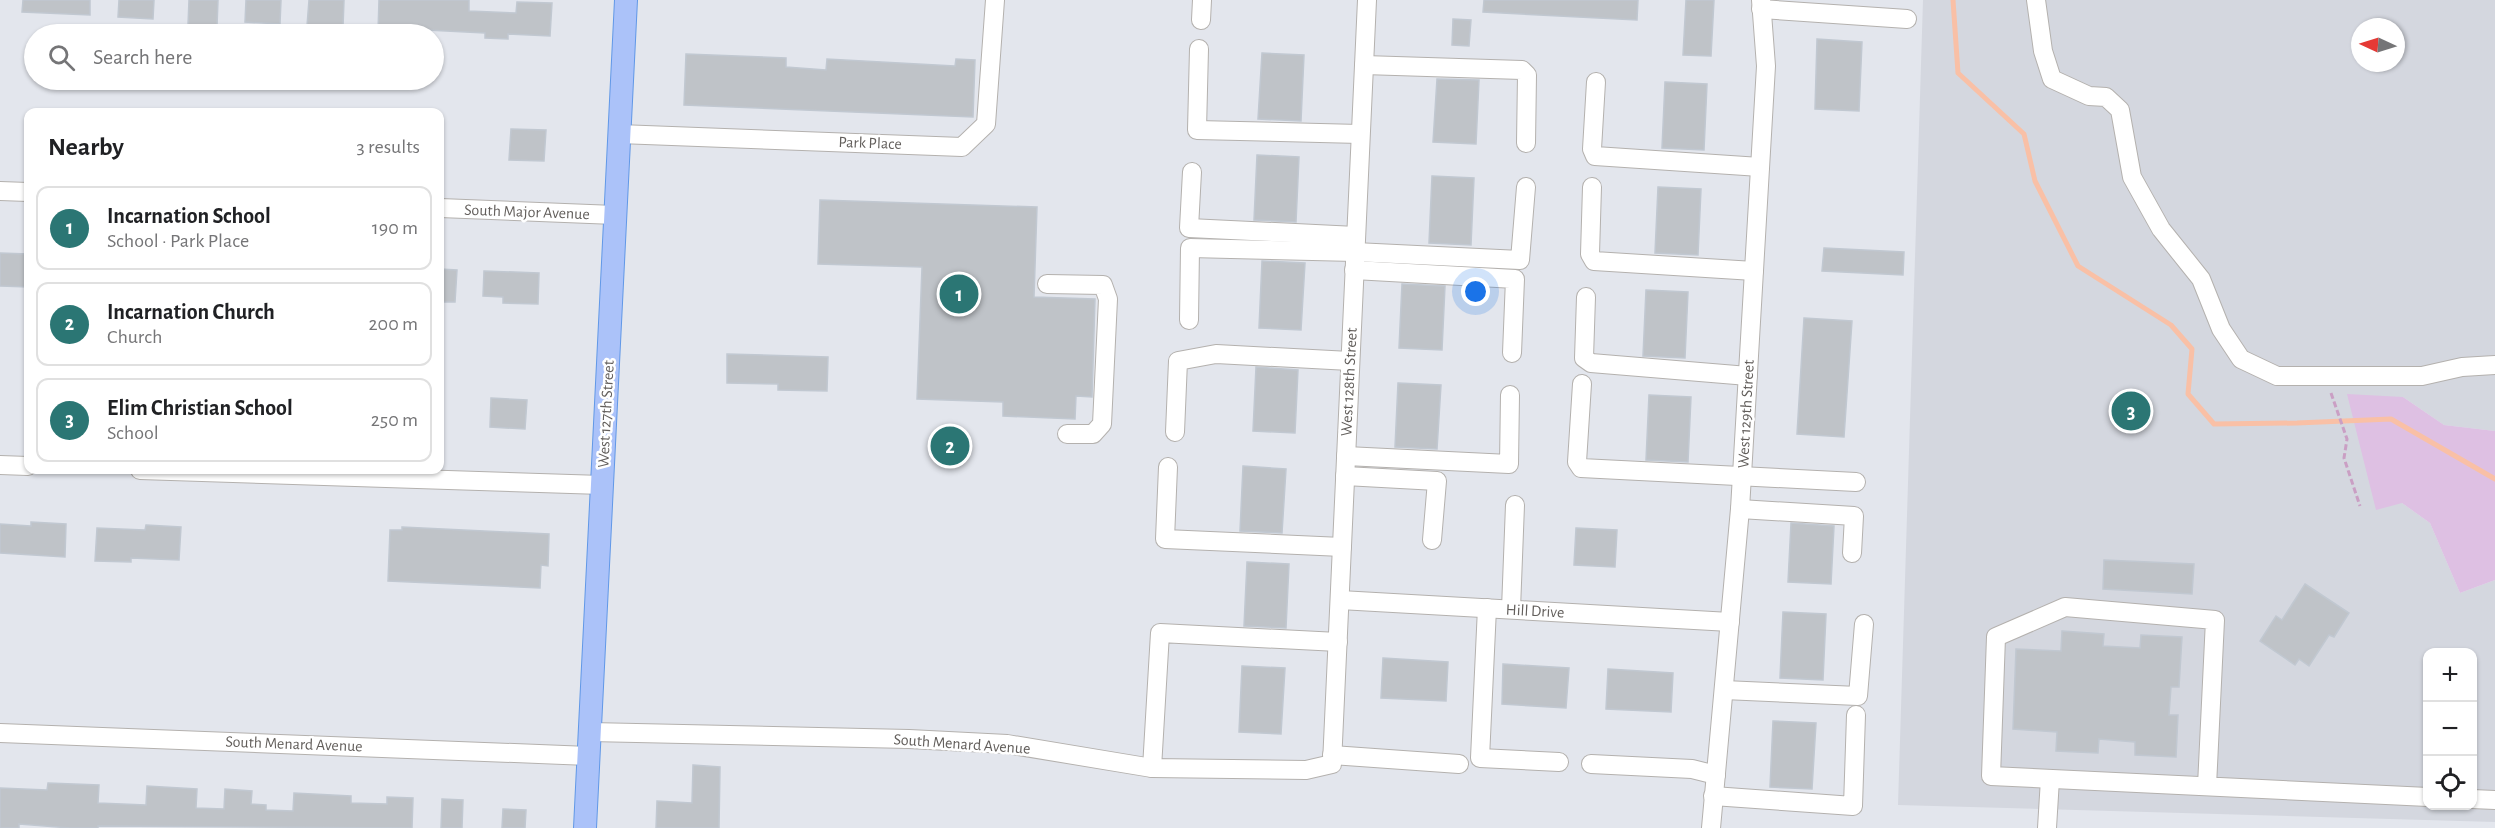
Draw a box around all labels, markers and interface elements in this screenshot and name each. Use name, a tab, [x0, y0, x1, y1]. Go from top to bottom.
north arrow	[2351, 18, 2405, 72]
search box	[24, 24, 444, 90]
icon: search	[45, 41, 78, 74]
text: Search here	[93, 46, 192, 68]
text: Nearby	[48, 134, 124, 160]
street label: Park Place	[838, 134, 902, 152]
text: 3 results	[356, 137, 420, 157]
street label: South Major Avenue	[464, 202, 590, 223]
text: Incarnation School	[107, 205, 271, 227]
text: 1	[66, 218, 73, 238]
text: 190 m	[372, 218, 418, 238]
text: School · Park Place	[107, 231, 249, 251]
pin: 1	[940, 272, 978, 316]
your location	[1461, 277, 1490, 306]
text: Incarnation Church	[107, 301, 275, 323]
text: 2	[65, 314, 74, 334]
text: 200 m	[368, 314, 418, 334]
text: Church	[107, 327, 162, 347]
street label: West 128th Street	[1338, 327, 1360, 437]
street label: West 129th Street	[1735, 359, 1757, 469]
street label: West 127th Street	[595, 360, 617, 468]
pin: 3	[2112, 388, 2150, 434]
text: Elim Christian School	[107, 397, 293, 419]
text: 3	[65, 410, 74, 430]
text: 250 m	[371, 410, 418, 430]
text: School	[107, 423, 159, 443]
pin: 2	[930, 424, 970, 468]
street label: Hill Drive	[1505, 601, 1565, 621]
map controls	[2423, 648, 2477, 810]
button: +	[2423, 648, 2477, 702]
button: −	[2423, 702, 2477, 756]
street label: South Menard Avenue	[893, 731, 1031, 757]
street label: South Menard Avenue	[225, 734, 363, 754]
button: locate	[2423, 756, 2477, 810]

